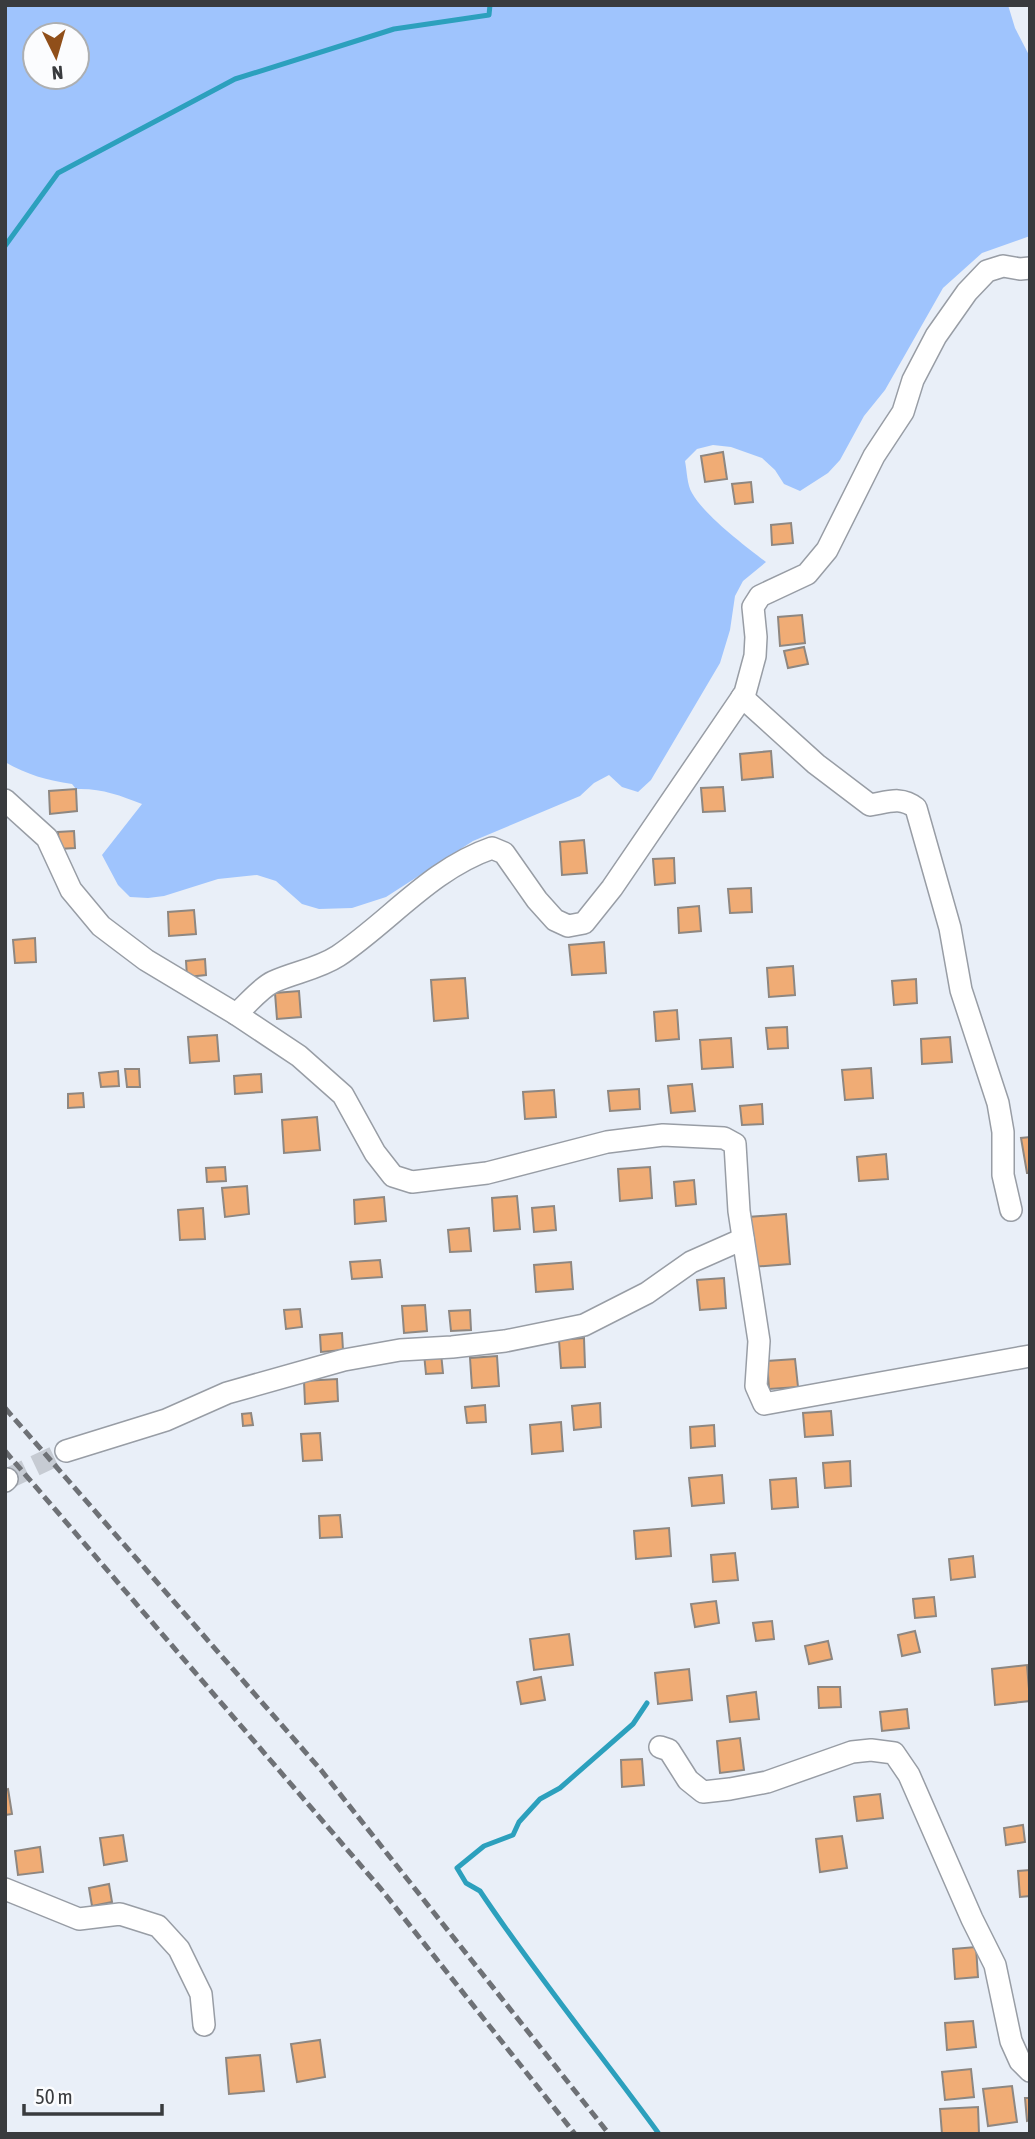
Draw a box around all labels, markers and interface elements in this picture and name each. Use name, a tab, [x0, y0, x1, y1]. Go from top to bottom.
north arrow	[21, 21, 91, 91]
text: N	[51, 61, 64, 84]
scale bar	[24, 2072, 163, 2116]
text: 50 m	[35, 2084, 73, 2108]

